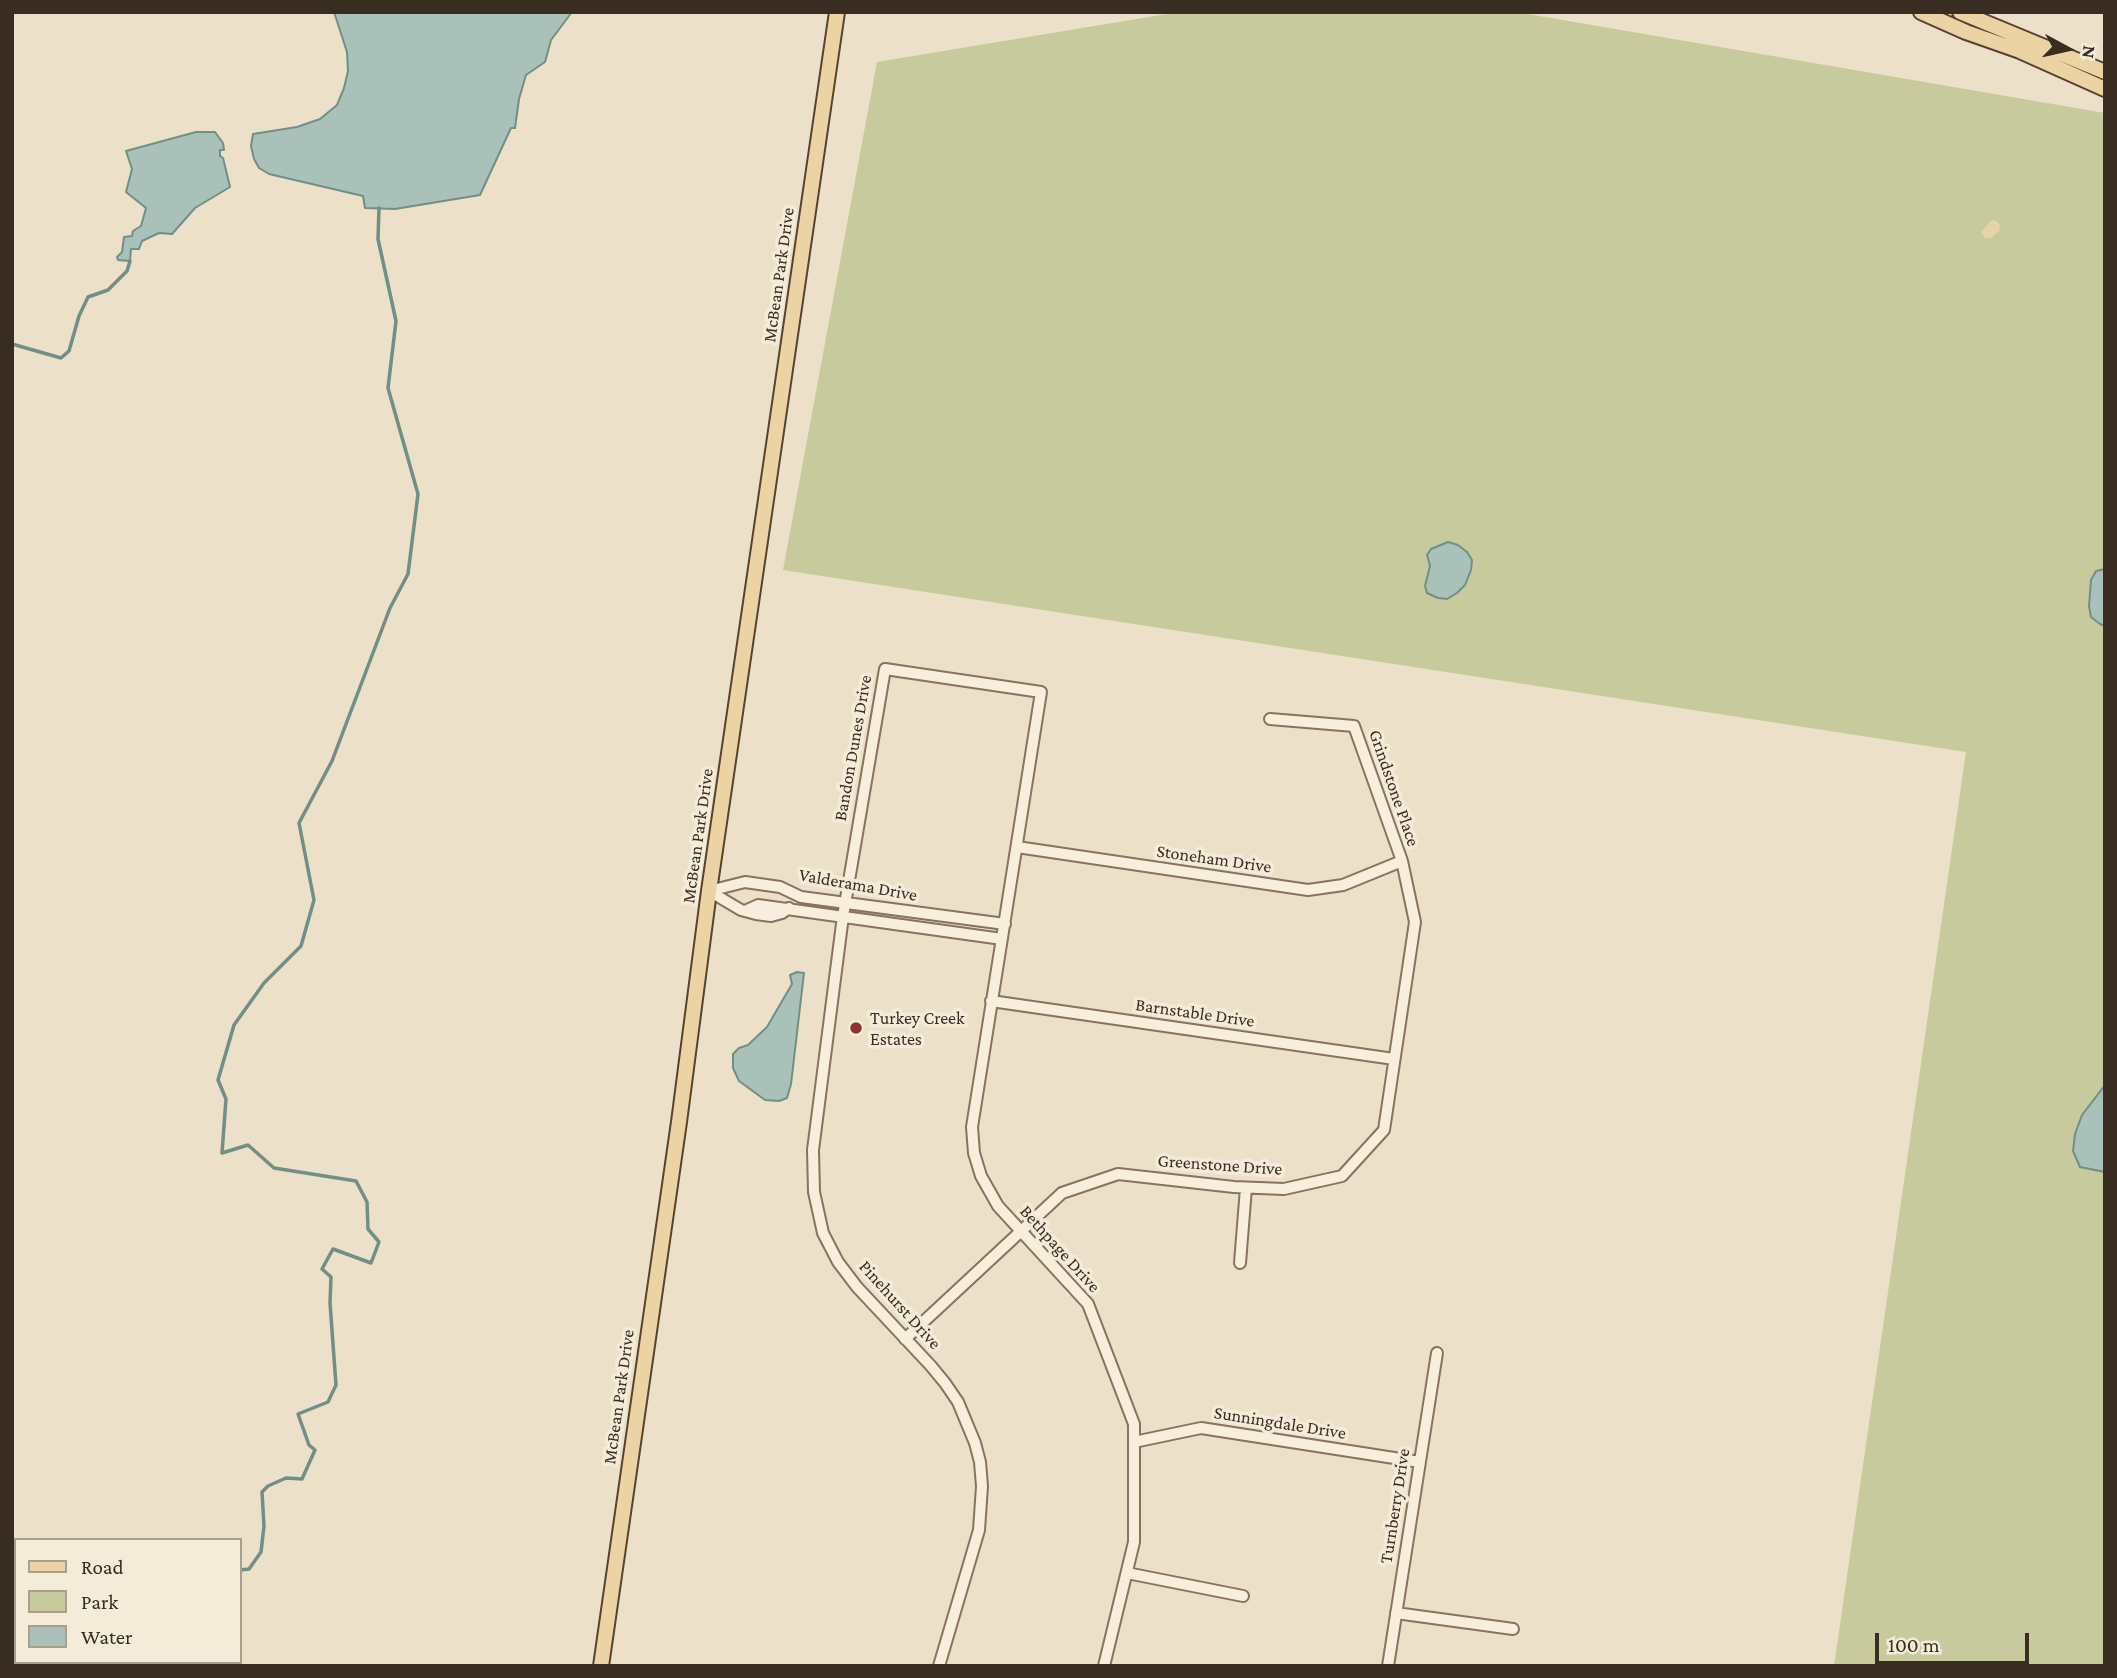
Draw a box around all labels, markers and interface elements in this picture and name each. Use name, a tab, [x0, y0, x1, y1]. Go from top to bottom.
north arrow	[2033, 14, 2103, 84]
text: N	[2078, 44, 2101, 60]
street label: McBean Park Drive	[759, 206, 799, 344]
street label: Bandon Dunes Drive	[830, 673, 876, 823]
street label: Grindstone Place	[1364, 727, 1424, 849]
street label: McBean Park Drive	[678, 767, 718, 905]
street label: Stoneham Drive	[1155, 840, 1273, 878]
street label: Valderama Drive	[797, 864, 919, 906]
street label: Barnstable Drive	[1134, 994, 1256, 1032]
place label: Turkey Creek Estates	[870, 1007, 965, 1050]
marker: Turkey Creek Estates	[848, 1020, 864, 1036]
street label: Greenstone Drive	[1157, 1150, 1283, 1180]
street label: Bethpage Drive	[1015, 1201, 1105, 1297]
street label: Pinehurst Drive	[854, 1256, 946, 1354]
street label: McBean Park Drive	[599, 1328, 639, 1466]
street label: Sunningdale Drive	[1213, 1402, 1347, 1444]
street label: Turnberry Drive	[1375, 1447, 1415, 1565]
legend	[14, 1538, 242, 1664]
text: Road	[81, 1555, 124, 1579]
text: Park	[81, 1590, 118, 1614]
scale bar	[1879, 1618, 2033, 1662]
text: Water	[81, 1625, 133, 1649]
text: 100 m	[1888, 1633, 1940, 1657]

